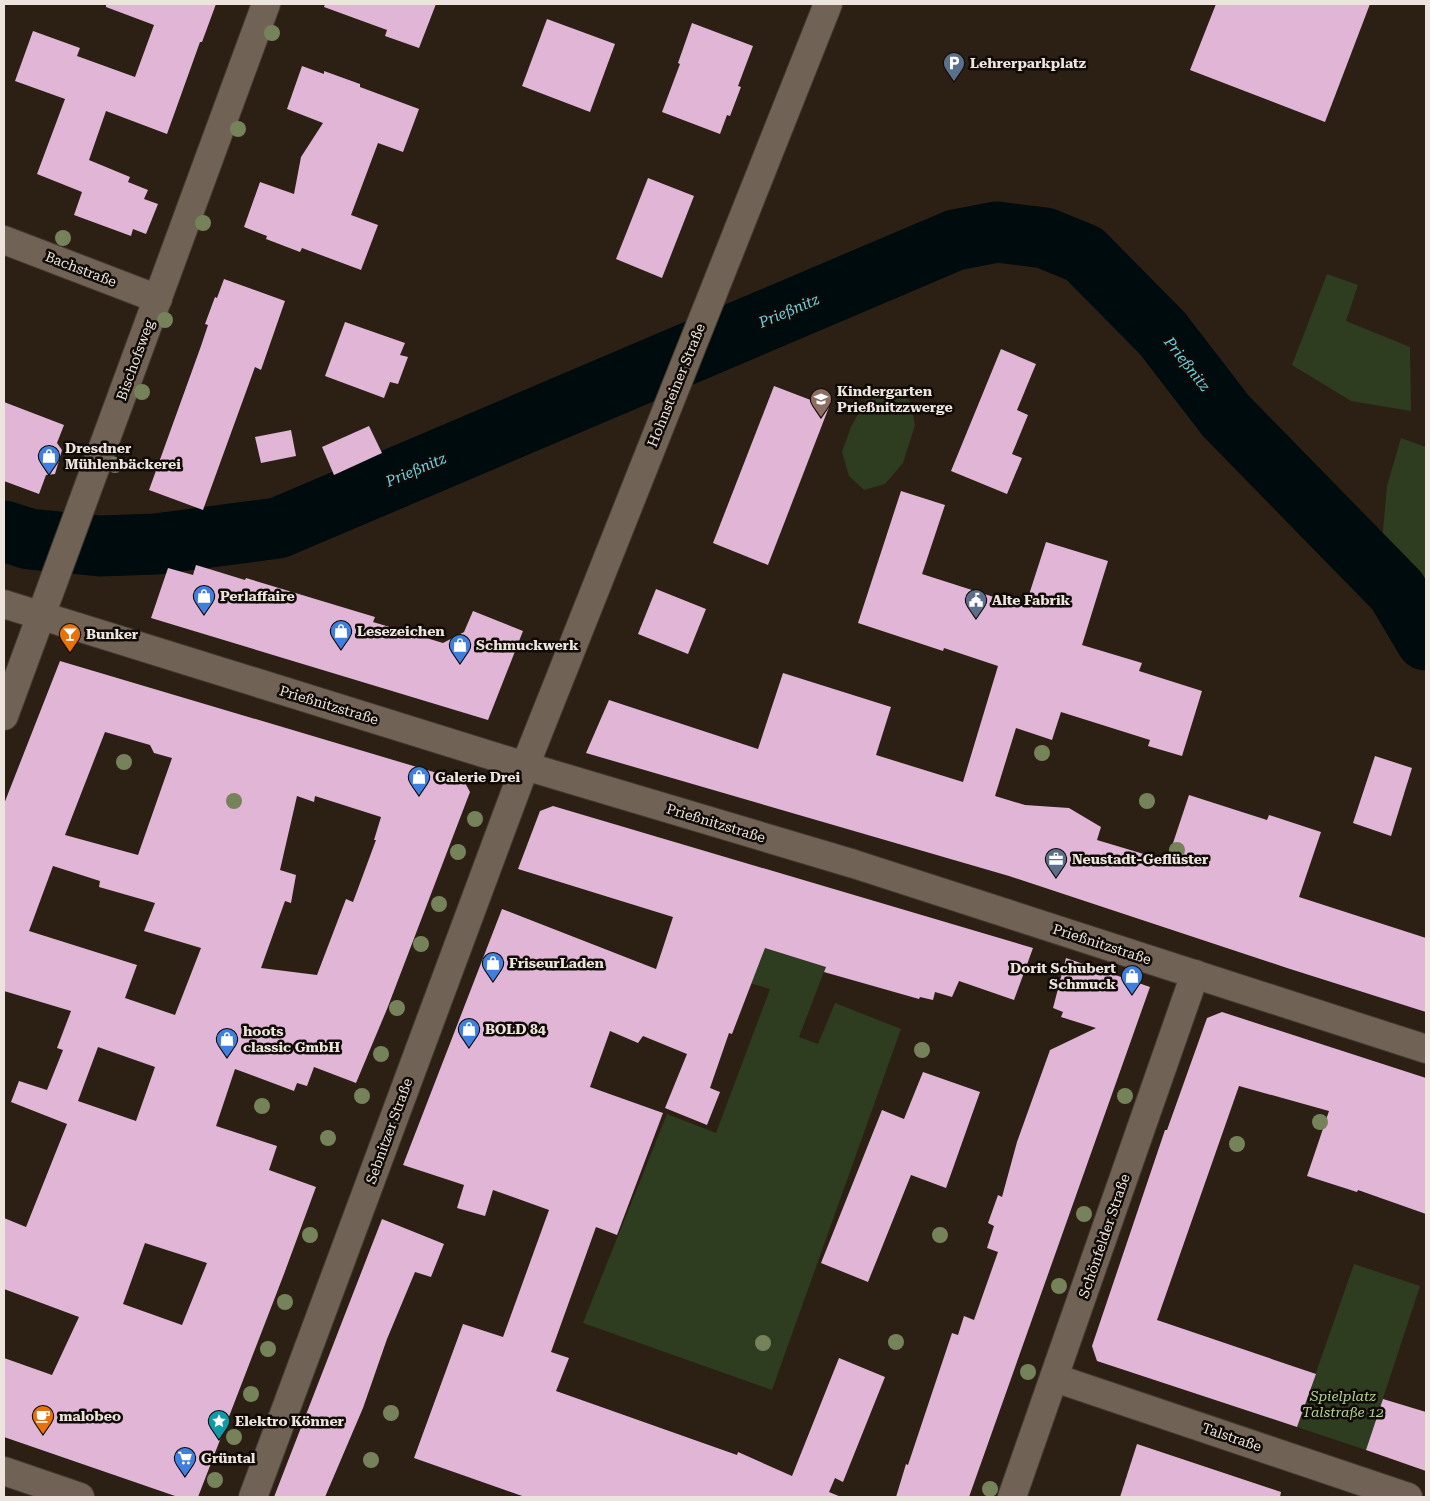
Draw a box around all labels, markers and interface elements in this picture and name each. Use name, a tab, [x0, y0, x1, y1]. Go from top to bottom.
parking icon: Lehrerparkplatz	[942, 51, 966, 82]
place label: Lehrerparkplatz	[970, 55, 1086, 71]
street label: Bachstraße	[43, 248, 119, 290]
water label: Prießnitz	[755, 290, 822, 332]
street label: Bischofsweg	[113, 317, 157, 402]
street label: Hohnsteiner Straße	[644, 321, 708, 449]
water label: Prießnitz	[1160, 332, 1214, 395]
place label: Kindergarten Prießnitzzwerge	[837, 383, 953, 415]
school or university icon: Kindergarten Prießnitzzwerge	[809, 387, 833, 418]
place label: Dresdner Mühlenbäckerei	[65, 440, 181, 472]
shop icon: Dresdner Mühlenbäckerei	[37, 444, 61, 475]
water label: Prießnitz	[382, 449, 449, 491]
shop icon: Perlaffaire	[192, 584, 216, 615]
place label: Perlaffaire	[220, 588, 295, 604]
public building icon: Alte Fabrik	[964, 588, 988, 619]
place label: Alte Fabrik	[992, 592, 1071, 608]
shop icon: Lesezeichen	[329, 619, 353, 650]
bar icon: Bunker	[58, 622, 82, 653]
place label: Lesezeichen	[357, 623, 445, 639]
place label: Bunker	[86, 626, 139, 642]
shop icon: Schmuckwerk	[448, 633, 472, 664]
place label: Schmuckwerk	[476, 637, 579, 653]
street label: Prießnitzstraße	[278, 682, 381, 728]
shop icon: Galerie Drei	[407, 765, 431, 796]
place label: Galerie Drei	[435, 769, 521, 785]
street label: Prießnitzstraße	[665, 800, 768, 846]
office icon: Neustadt-Geflüster	[1044, 847, 1068, 878]
place label: Neustadt-Geflüster	[1072, 851, 1209, 867]
street label: Prießnitzstraße	[1051, 921, 1154, 968]
shop icon: FriseurLaden	[481, 951, 505, 982]
place label: FriseurLaden	[509, 955, 604, 971]
place label: Dorit Schubert Schmuck	[1010, 960, 1116, 992]
shop icon: Dorit Schubert Schmuck	[1120, 964, 1144, 995]
shop icon: BOLD 84	[457, 1017, 481, 1048]
place label: BOLD 84	[485, 1021, 546, 1037]
place label: hoots classic GmbH	[243, 1023, 340, 1055]
shop icon: hoots classic GmbH	[215, 1027, 239, 1058]
street label: Sebnitzer Straße	[362, 1076, 416, 1186]
street label: Schönfelder Straße	[1075, 1172, 1133, 1300]
park label: Spielplatz Talstraße 12	[1302, 1388, 1384, 1420]
cafe icon: malobeo	[31, 1404, 55, 1435]
place label: malobeo	[59, 1408, 121, 1424]
place icon: Elektro Könner	[207, 1409, 231, 1440]
place label: Elektro Könner	[235, 1413, 345, 1429]
street label: Talstraße	[1200, 1419, 1264, 1455]
supermarket icon: Grüntal	[173, 1446, 197, 1477]
place label: Grüntal	[201, 1450, 256, 1466]

